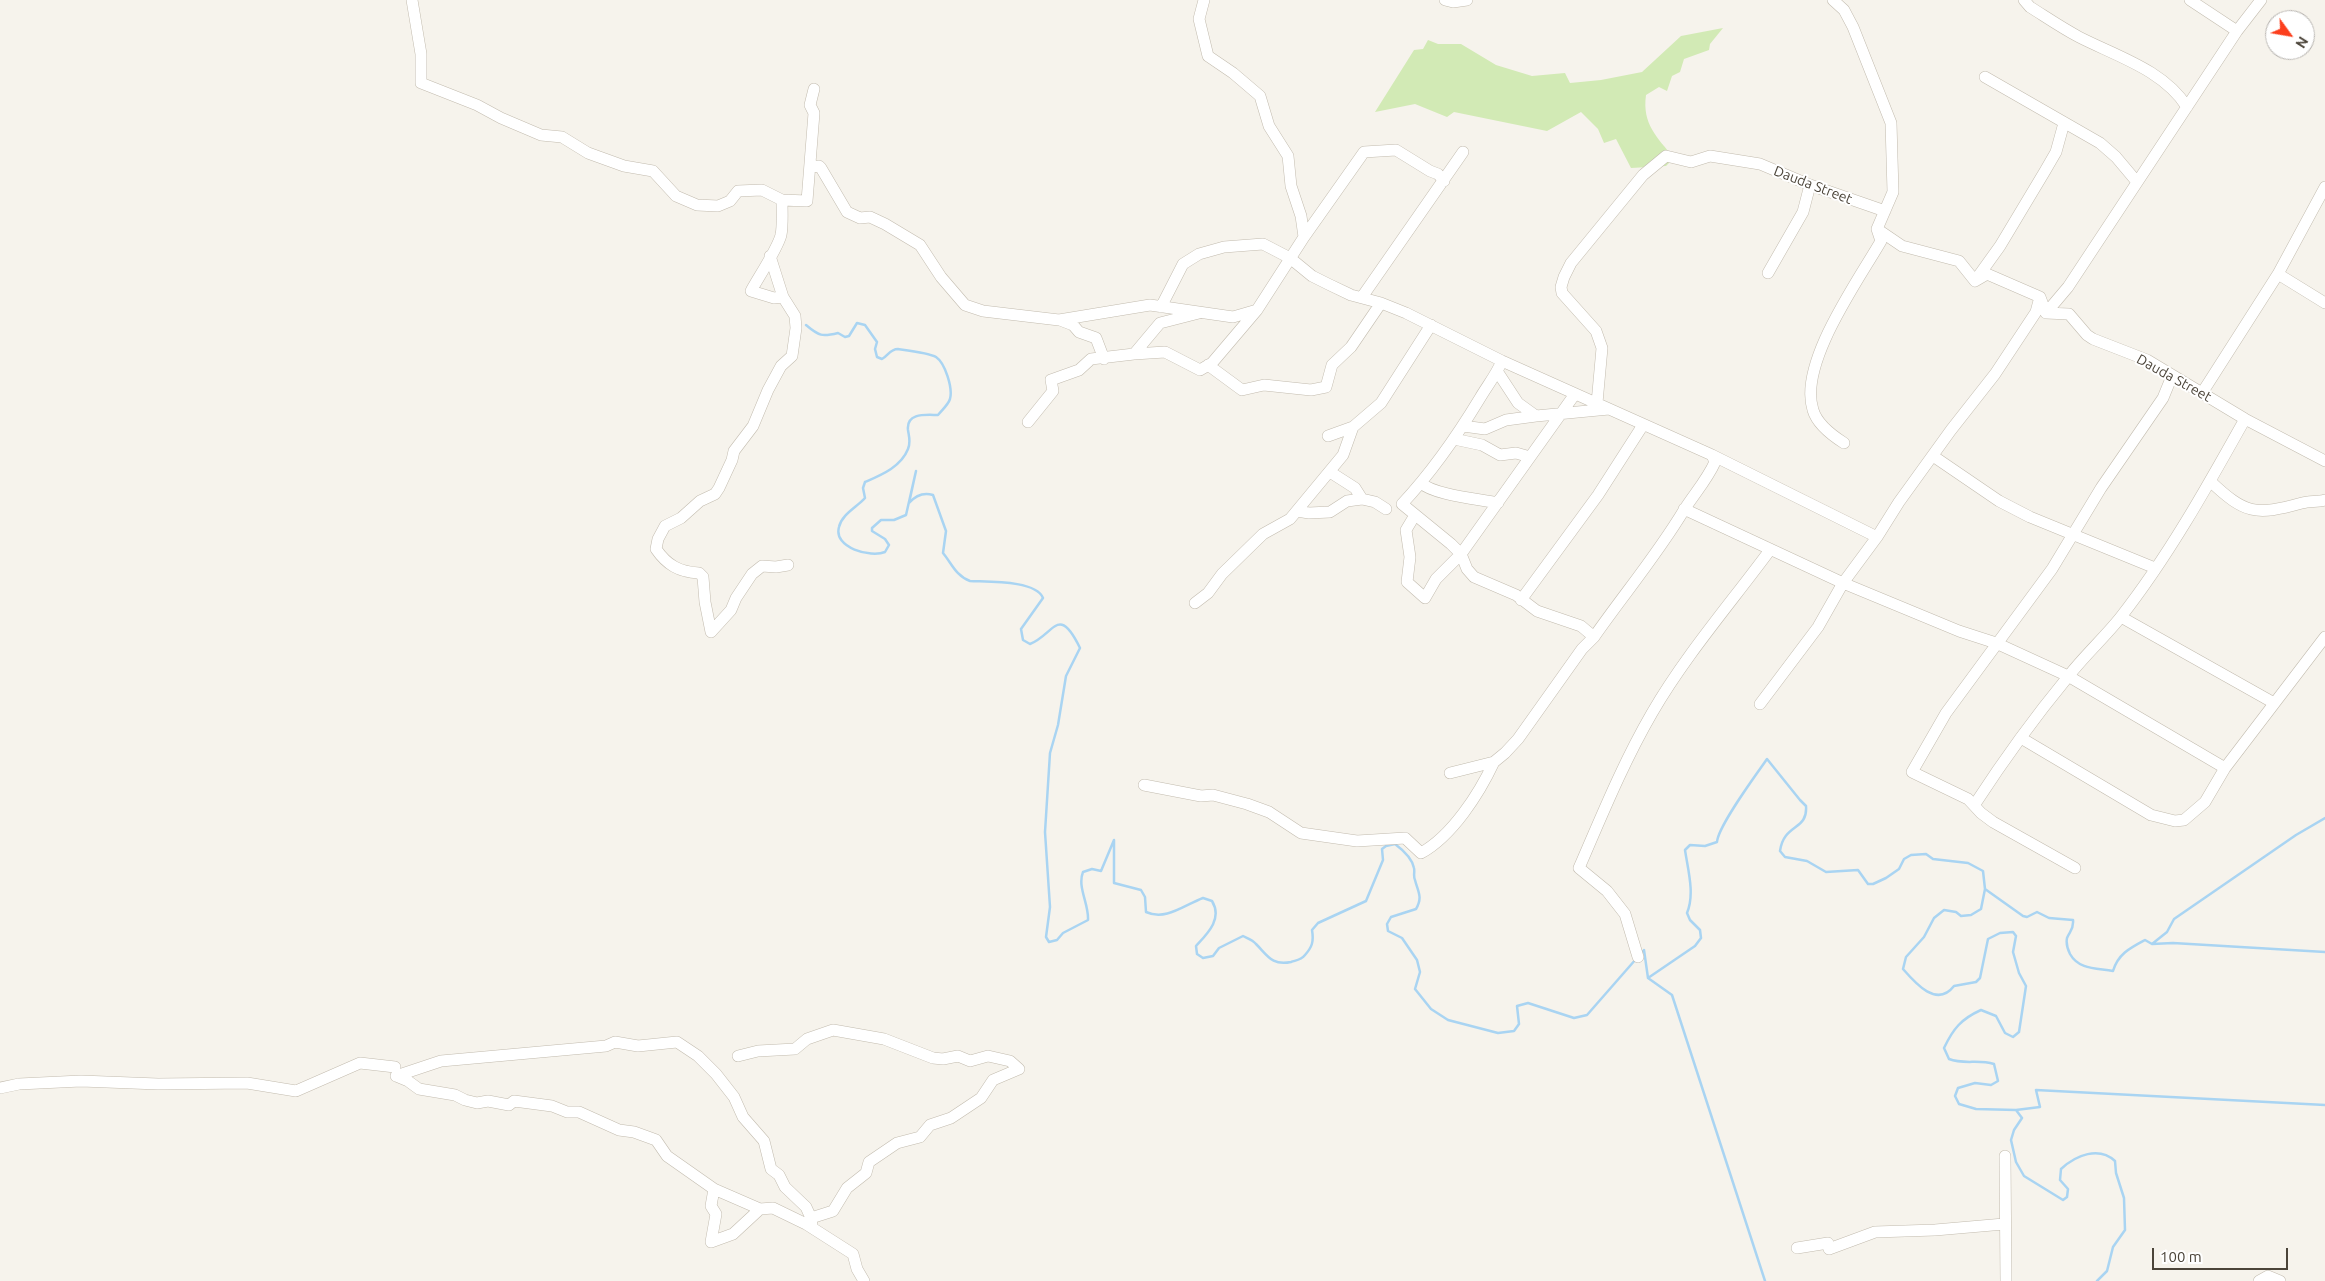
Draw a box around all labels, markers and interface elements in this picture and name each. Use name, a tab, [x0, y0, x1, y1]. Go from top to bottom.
north arrow	[2265, 10, 2315, 60]
text: N	[2292, 34, 2311, 51]
street label: Dauda Street	[1771, 162, 1855, 208]
street label: Dauda Street	[2134, 351, 2214, 405]
scale bar	[2155, 1238, 2291, 1270]
text: 100 m	[2160, 1248, 2202, 1265]

